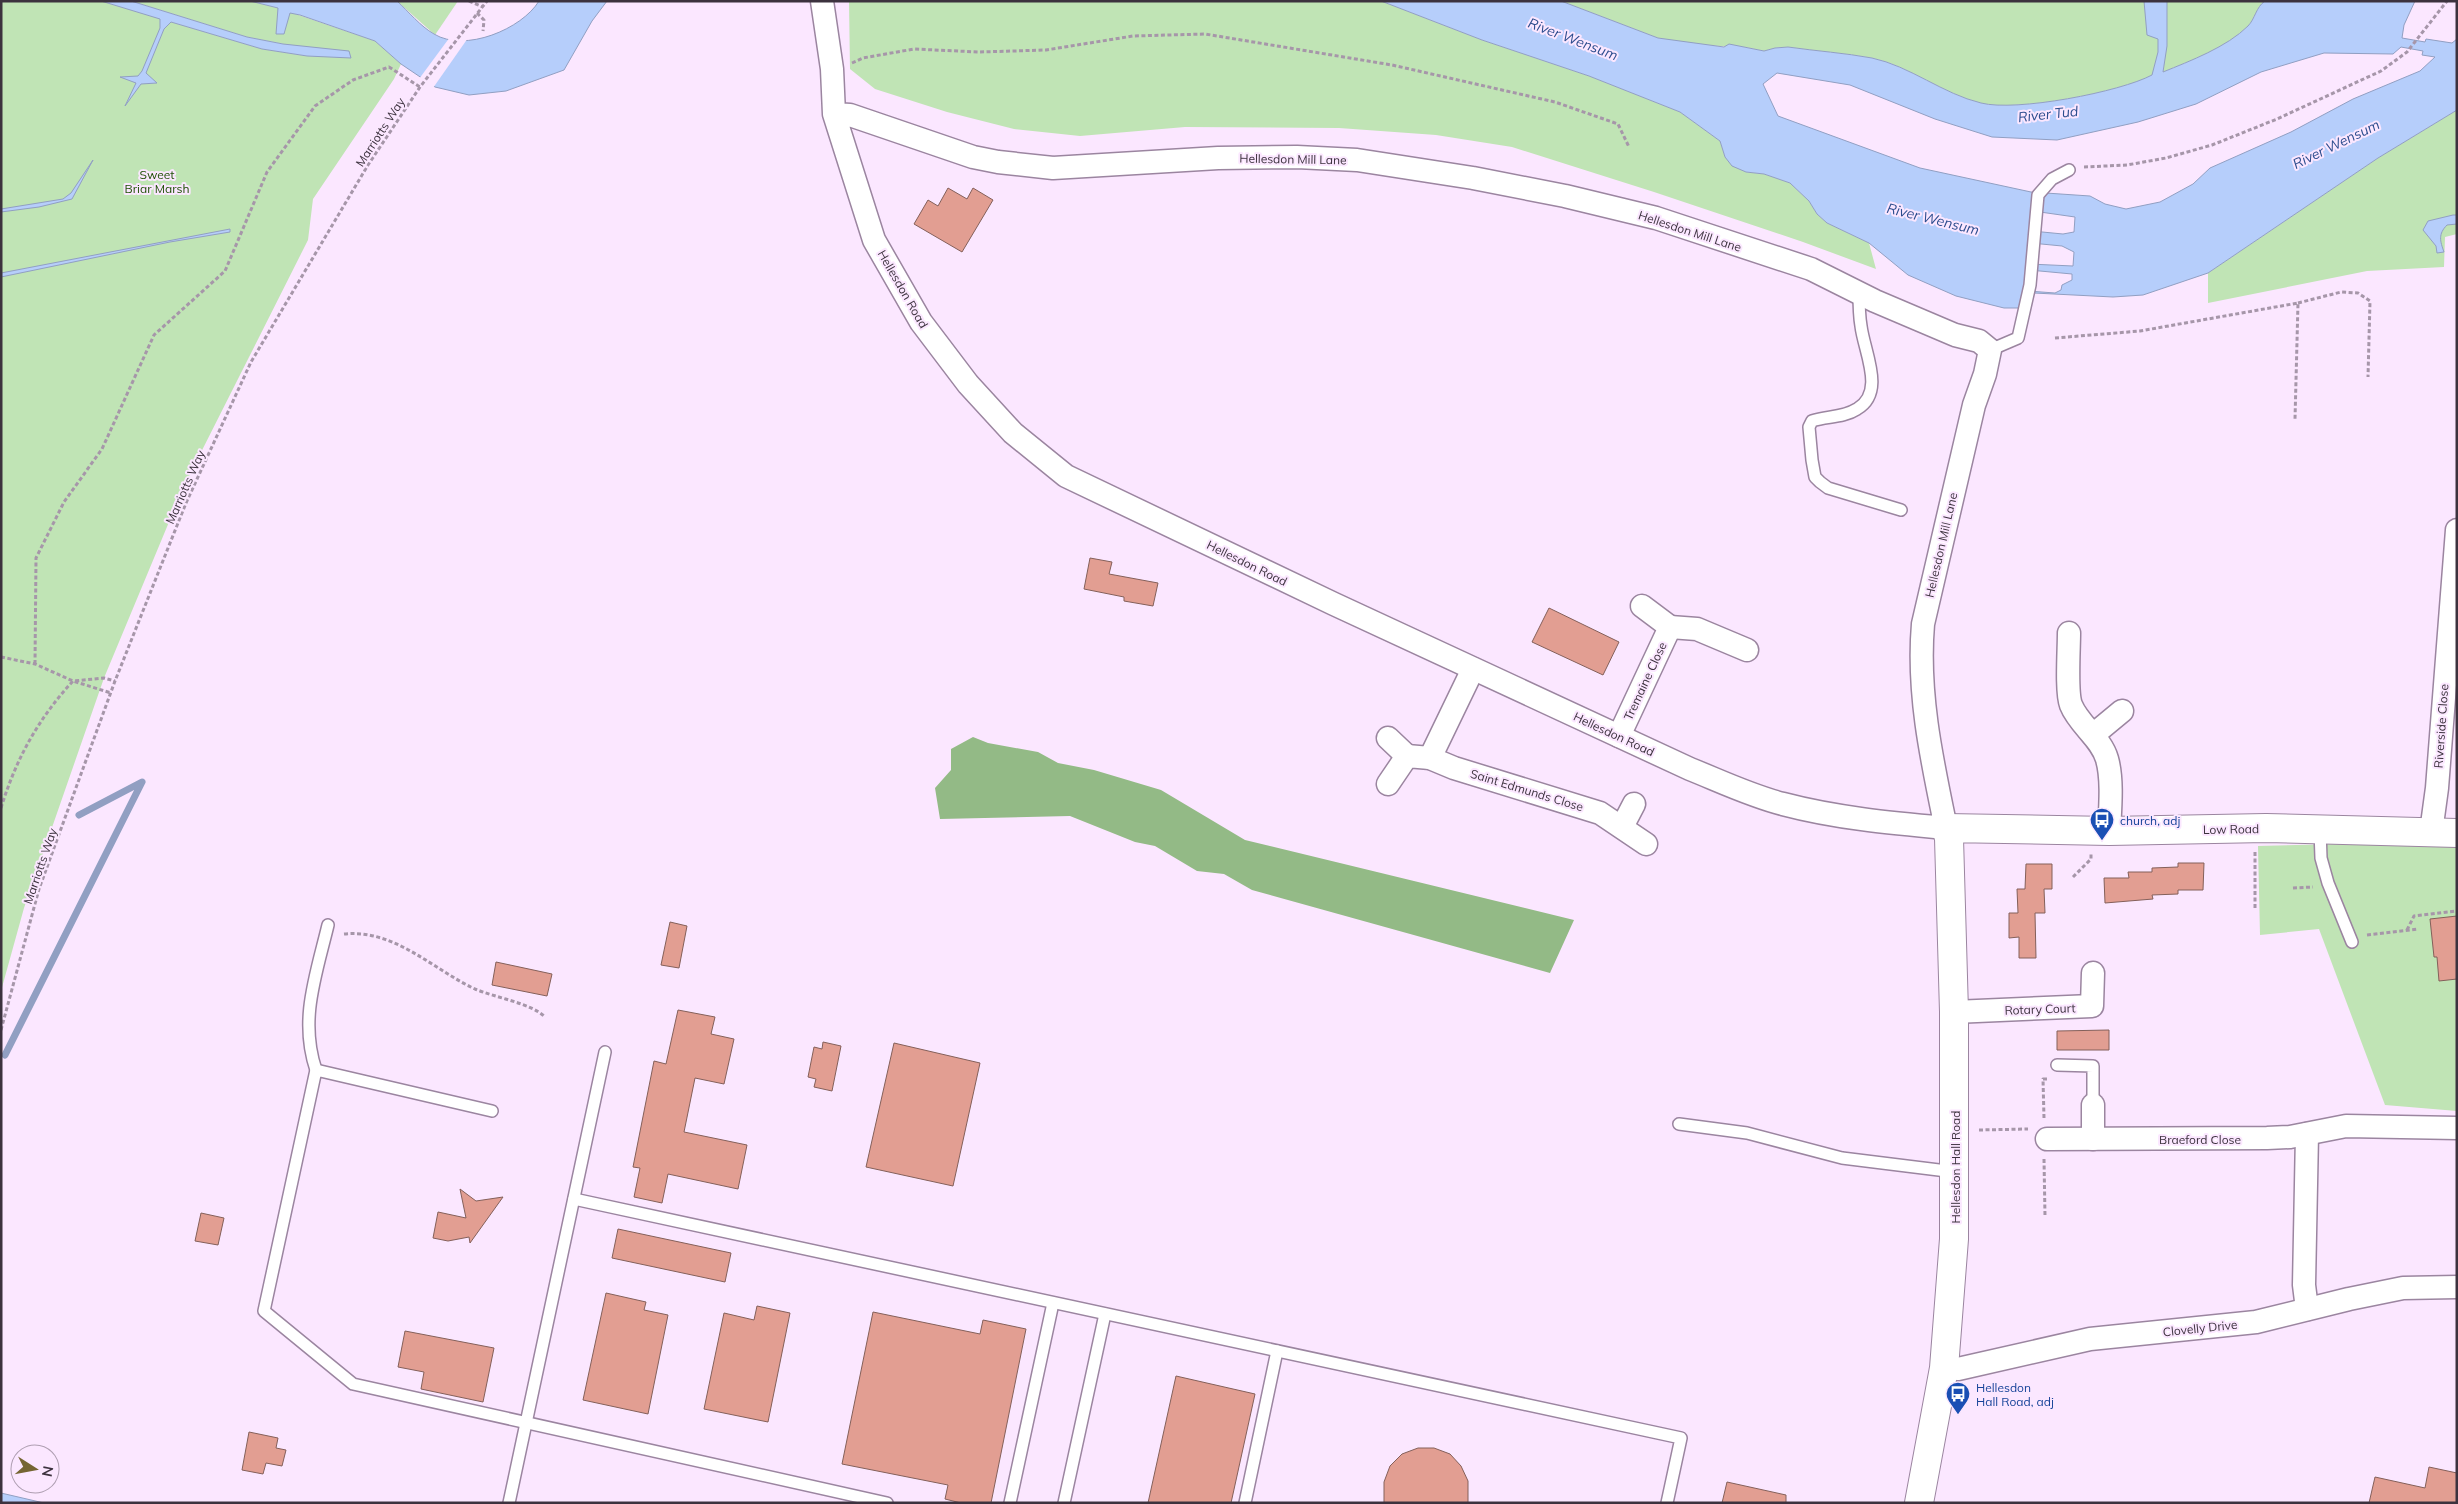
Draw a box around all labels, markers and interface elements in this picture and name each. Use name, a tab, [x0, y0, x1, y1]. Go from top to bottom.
water label: River Wensum	[1526, 14, 1620, 64]
street label: Marriotts Way	[352, 94, 408, 169]
water label: River Tud	[2017, 102, 2080, 126]
water label: River Wensum	[2290, 115, 2382, 173]
street label: Hellesdon Mill Lane	[1239, 151, 1347, 167]
park label: Sweet Briar Marsh	[125, 167, 189, 196]
water label: River Wensum	[1885, 199, 1981, 239]
street label: Hellesdon Mill Lane	[1637, 207, 1743, 255]
street label: Hellesdon Road	[875, 247, 931, 331]
street label: Marriotts Way	[162, 447, 208, 526]
street label: Hellesdon Mill Lane	[1922, 491, 1960, 599]
street label: Hellesdon Road	[1204, 537, 1290, 589]
street label: Tremaine Close	[1620, 639, 1670, 723]
street label: Riverside Close	[2431, 683, 2451, 769]
street label: Hellesdon Road	[1571, 709, 1657, 759]
street label: Saint Edmunds Close	[1469, 766, 1585, 814]
bus stop icon: church, adj	[2089, 807, 2115, 841]
place label: church, adj	[2120, 813, 2180, 828]
street label: Low Road	[2203, 821, 2259, 837]
street label: Marriotts Way	[20, 825, 60, 906]
street label: Rotary Court	[2004, 1000, 2076, 1018]
street label: Hellesdon Hall Road	[1948, 1111, 1963, 1223]
street label: Braeford Close	[2159, 1132, 2241, 1147]
street label: Clovelly Drive	[2162, 1317, 2238, 1339]
place label: Hellesdon Hall Road, adj	[1976, 1380, 2054, 1409]
bus stop icon: Hellesdon Hall Road, adj	[1945, 1381, 1971, 1415]
north arrow	[10, 1444, 60, 1494]
text: N	[38, 1465, 58, 1478]

